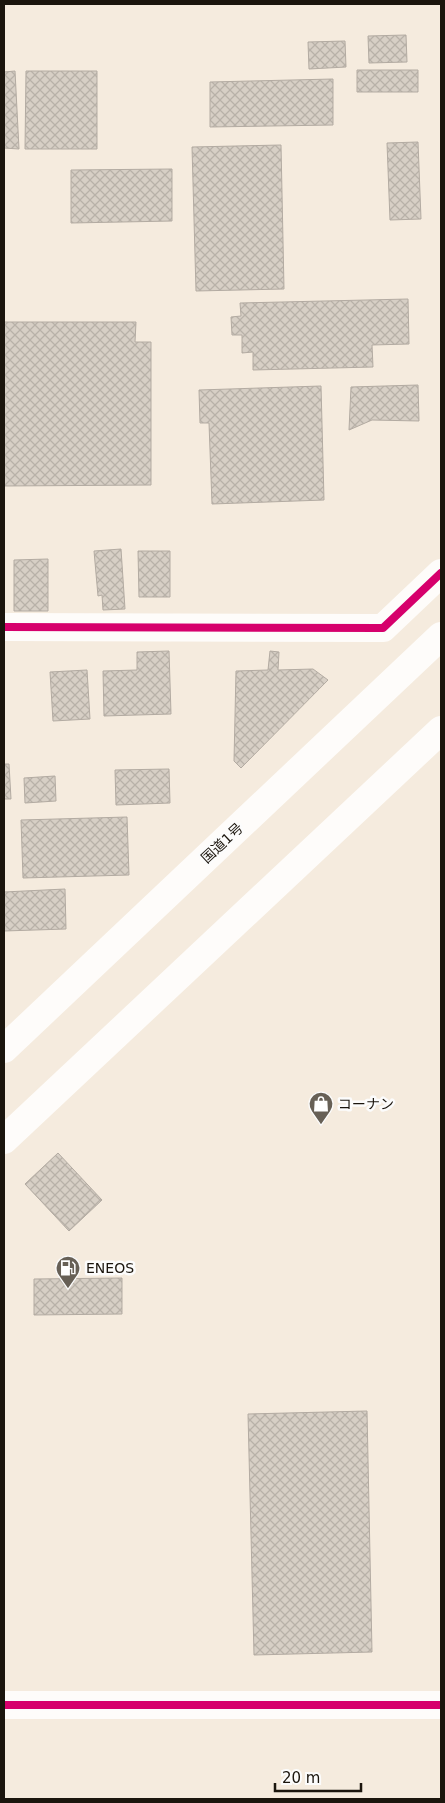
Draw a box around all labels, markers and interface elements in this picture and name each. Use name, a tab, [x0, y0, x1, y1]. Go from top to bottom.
street label: 国道1号	[198, 820, 246, 866]
shop icon: コーナン	[308, 1091, 334, 1125]
place label: コーナン	[338, 1096, 394, 1112]
fuel station icon: ENEOS	[55, 1255, 81, 1289]
place label: ENEOS	[86, 1260, 134, 1276]
scale bar	[275, 1760, 361, 1792]
text: 20 m	[282, 1769, 320, 1787]

